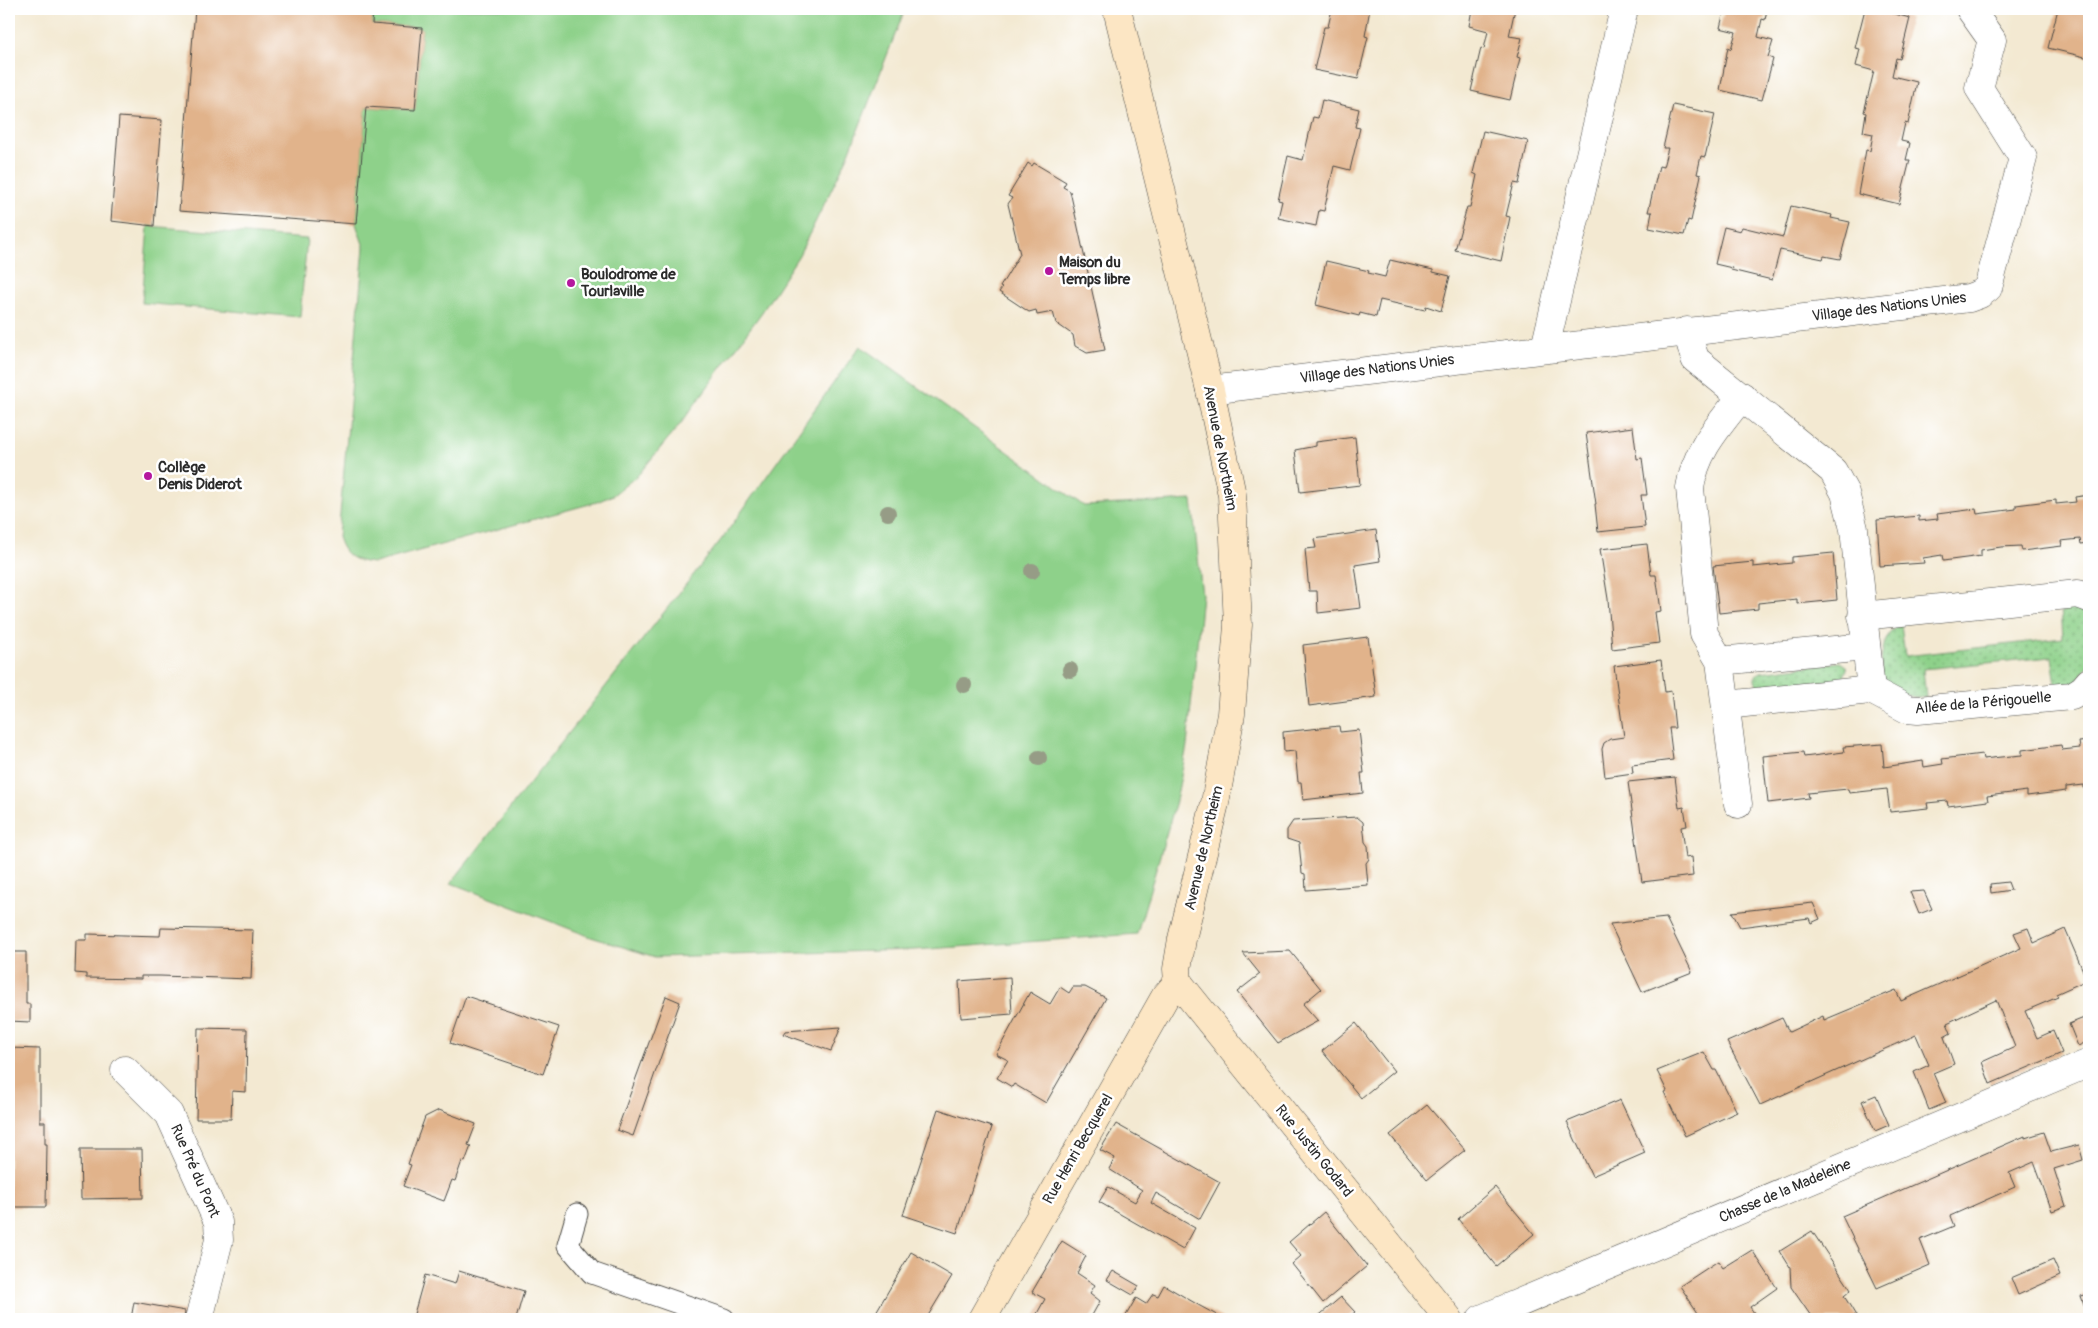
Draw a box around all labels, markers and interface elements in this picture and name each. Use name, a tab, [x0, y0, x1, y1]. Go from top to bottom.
place label: Maison du Temps libre	[1058, 253, 1131, 289]
place label: Boulodrome de Tourlaville	[580, 265, 676, 301]
marker: Maison du Temps libre	[1043, 265, 1055, 277]
marker: Boulodrome de Tourlaville	[565, 277, 577, 289]
street label: Village des Nations Unies	[1811, 288, 1968, 326]
street label: Village des Nations Unies	[1299, 350, 1456, 388]
street label: Avenue de Northeim	[1199, 384, 1241, 512]
place label: Collège Denis Diderot	[158, 458, 243, 494]
marker: Collège Denis Diderot	[142, 470, 154, 482]
street label: Allée de la Périgouelle	[1914, 688, 2053, 718]
street label: Avenue de Northeim	[1180, 784, 1228, 912]
street label: Rue Henri Becquerel	[1039, 1090, 1117, 1208]
street label: Rue Justin Godard	[1271, 1101, 1357, 1201]
street label: Rue Pré du Pont	[166, 1121, 224, 1221]
street label: Chasse de la Madeleine	[1716, 1154, 1854, 1227]

